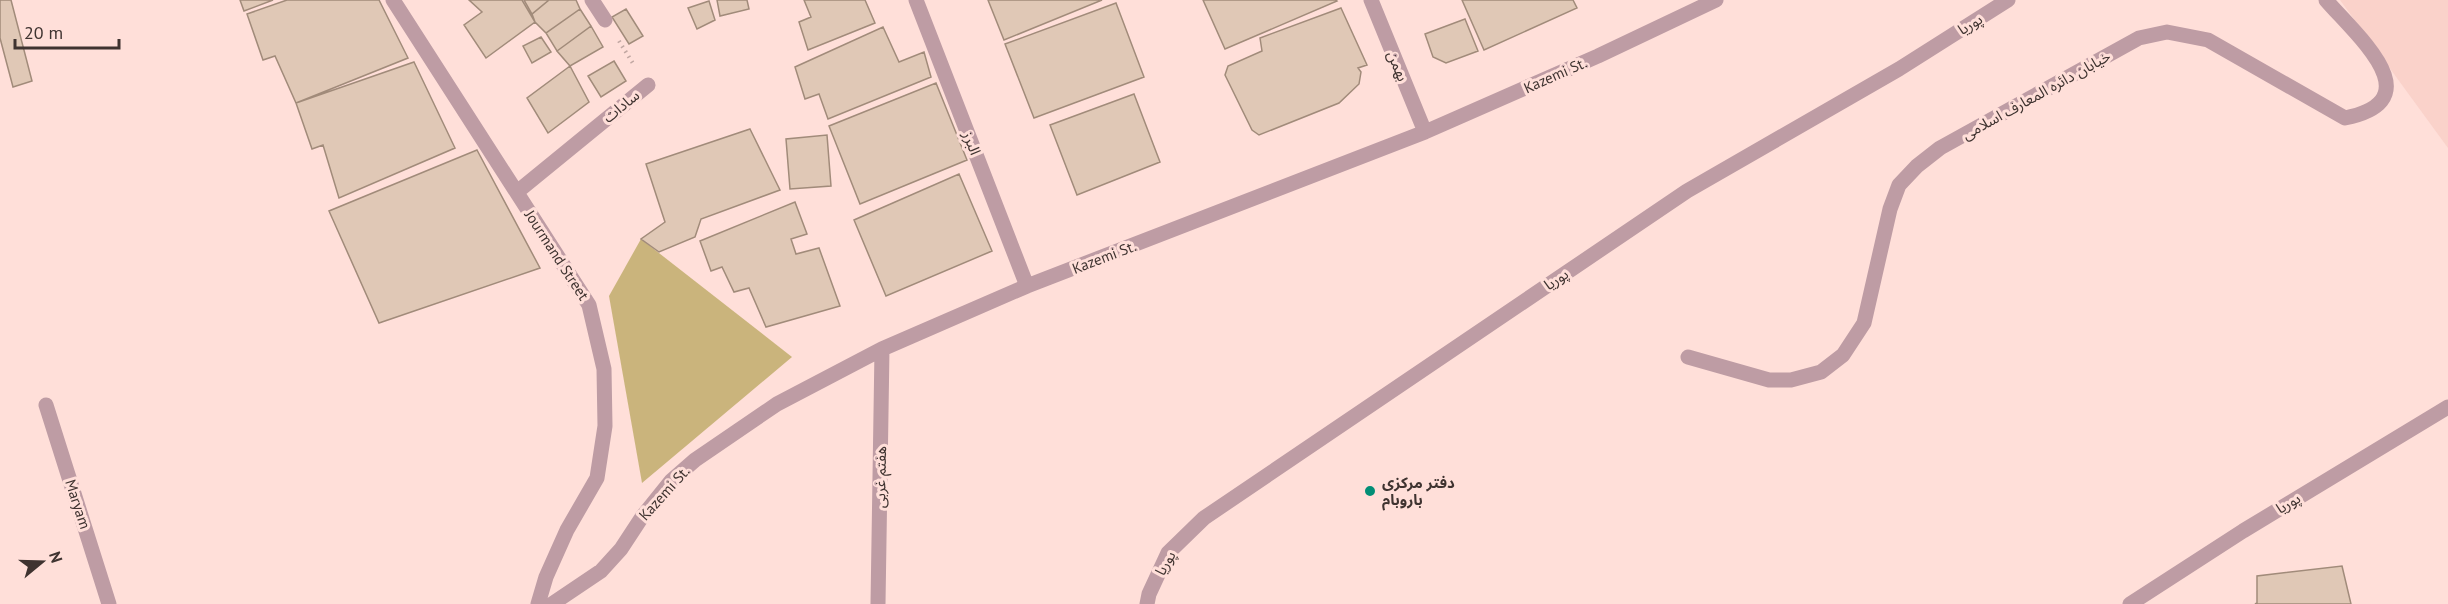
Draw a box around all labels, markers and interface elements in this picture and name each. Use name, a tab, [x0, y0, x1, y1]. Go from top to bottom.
street label: پوریا	[1954, 9, 1986, 40]
scale bar	[15, 12, 118, 50]
text: 20 m	[24, 21, 63, 44]
street label: خیابان دائره المعارف اسلامی	[1958, 46, 2114, 144]
street label: بهمن	[1383, 48, 1413, 84]
street label: Kazemi St.	[1521, 53, 1589, 97]
street label: سادات	[599, 85, 643, 127]
street label: البرز	[958, 127, 985, 158]
street label: Jourmand Street	[520, 205, 593, 304]
street label: Kazemi St.	[1069, 236, 1139, 278]
street label: پوریا	[1540, 264, 1573, 295]
street label: هفتم غربی	[870, 446, 892, 508]
street label: Kazemi St.	[635, 462, 693, 524]
place label: دفتر مرکزی باروبام	[1382, 473, 1455, 511]
street label: Maryam	[61, 477, 95, 531]
marker: دفتر مرکزی باروبام	[1363, 484, 1377, 498]
street label: پوریا	[2272, 488, 2304, 519]
north arrow	[12, 532, 72, 592]
street label: پوریا	[1150, 547, 1181, 579]
text: N	[45, 549, 67, 565]

